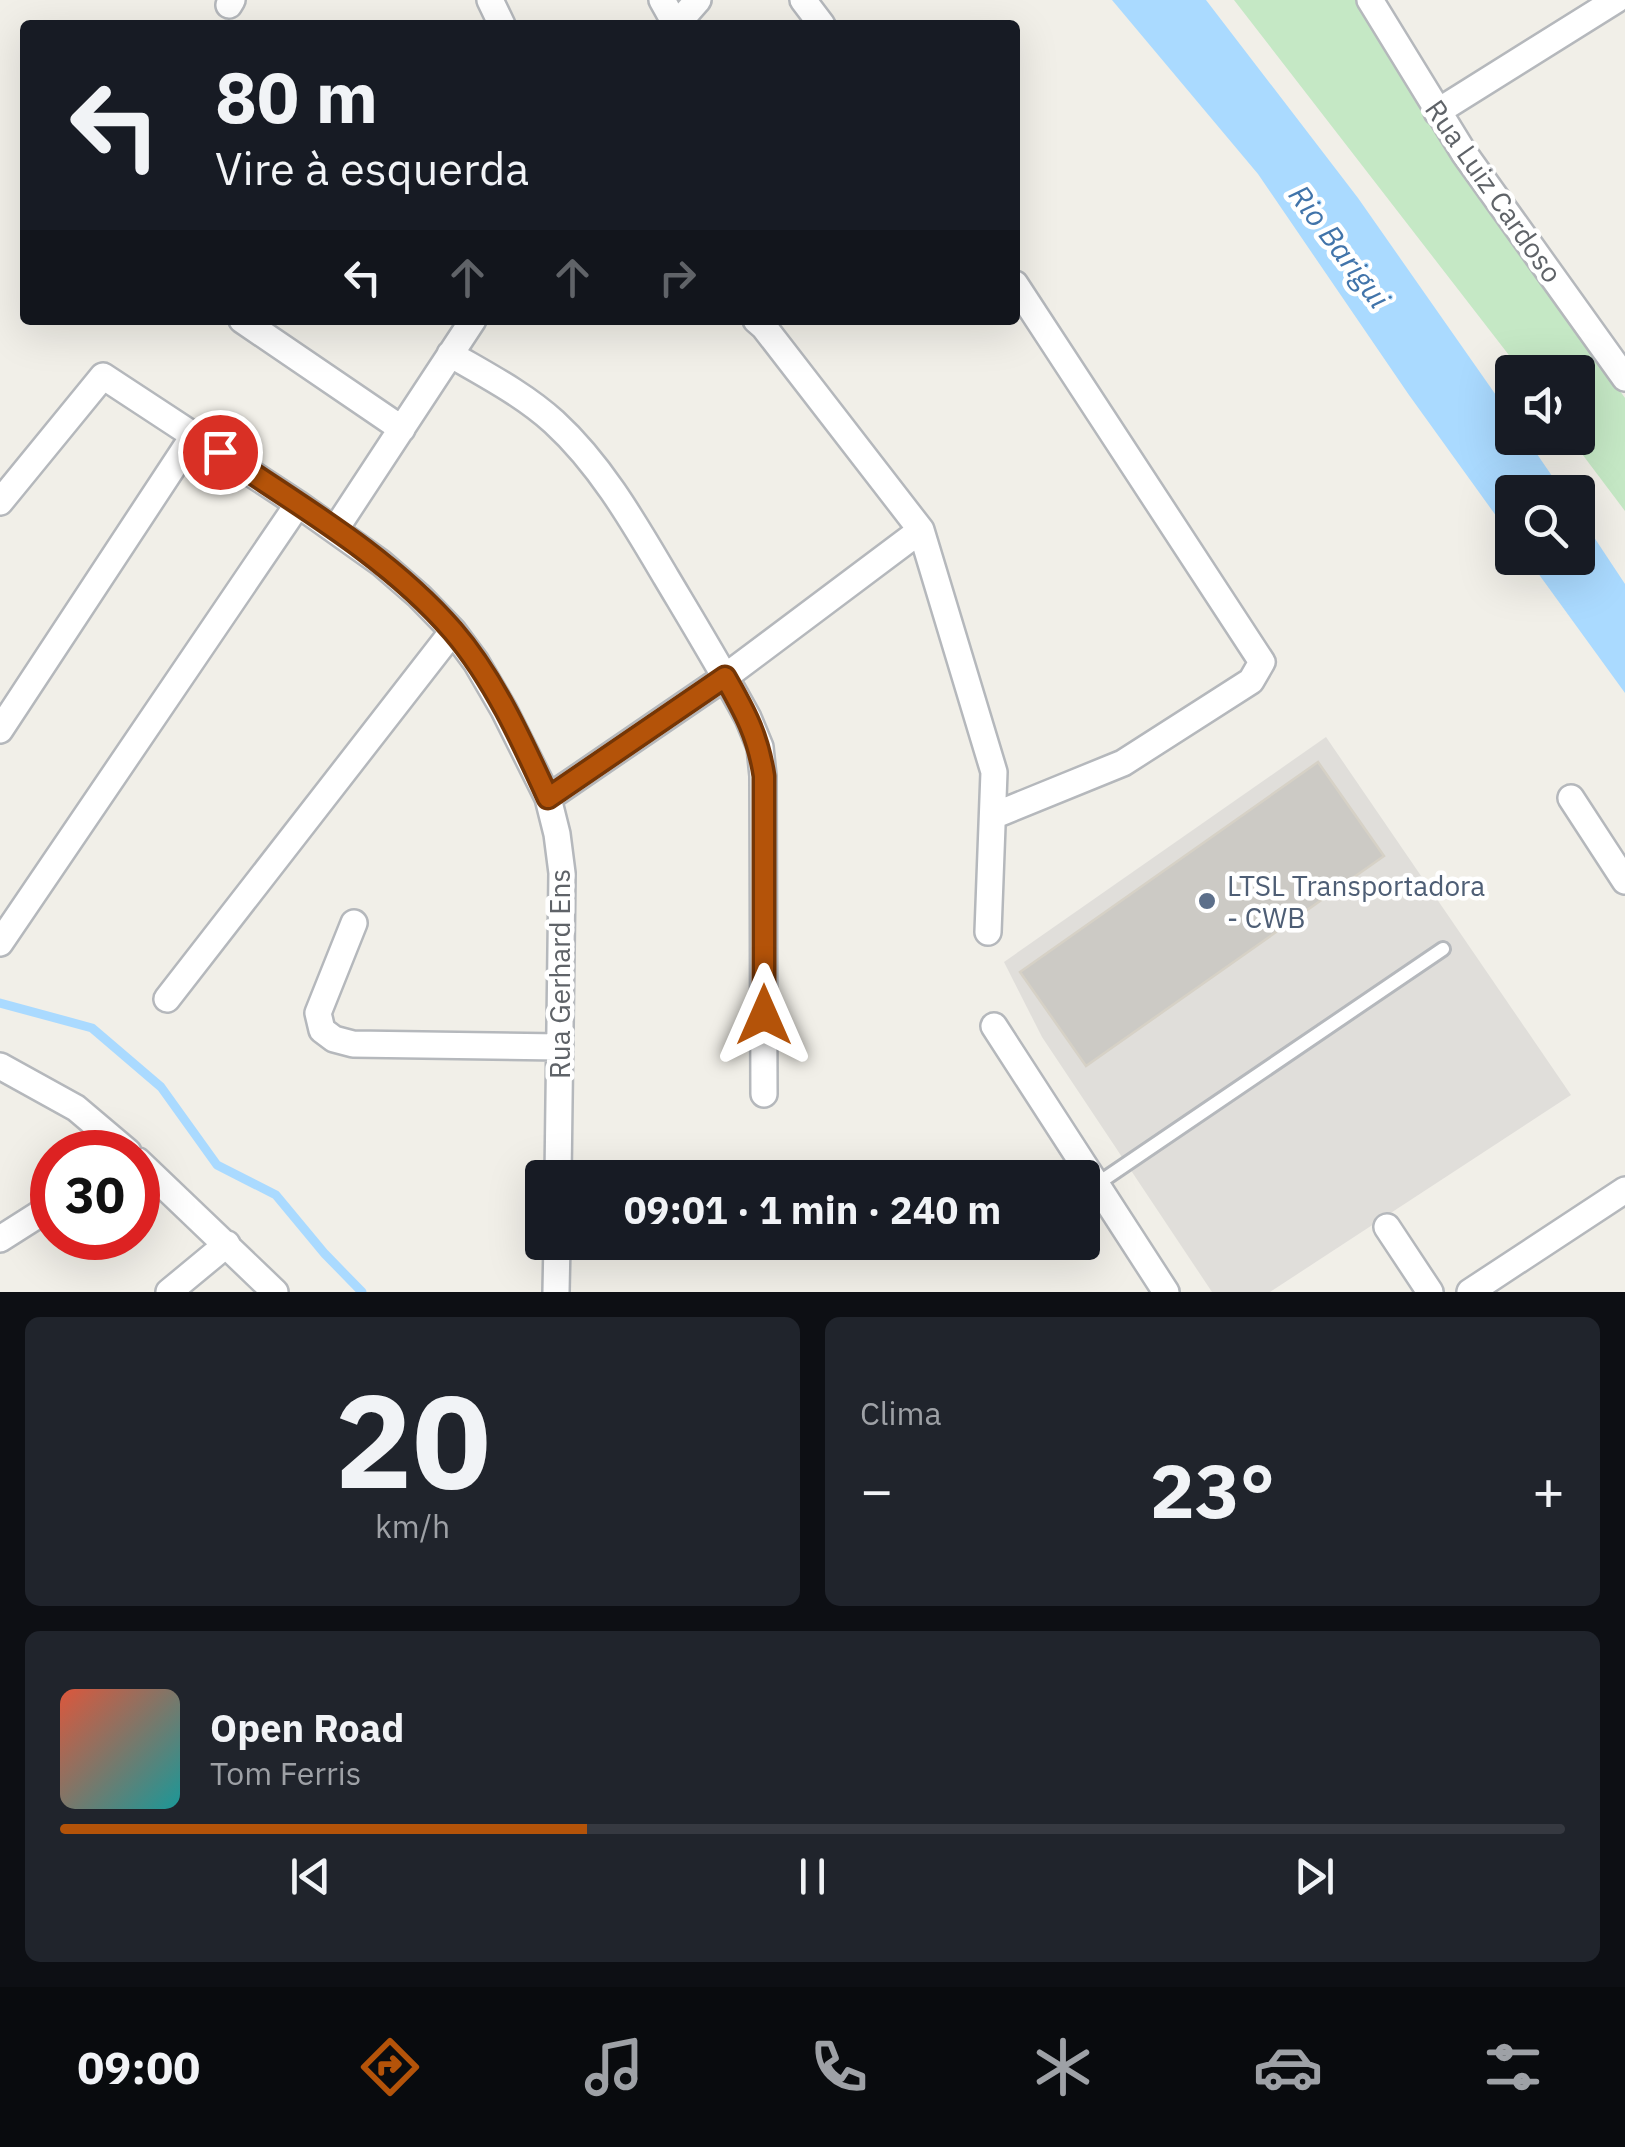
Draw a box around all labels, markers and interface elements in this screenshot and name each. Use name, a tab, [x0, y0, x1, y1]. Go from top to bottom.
text: 80 m	[215, 51, 378, 142]
icon: left	[50, 60, 180, 190]
street label: Rua Luiz Cardoso	[1417, 92, 1571, 290]
text: Vire à esquerda	[215, 139, 529, 197]
water label: Rio Barigui	[1281, 176, 1399, 316]
icon: left	[335, 250, 390, 305]
icon: ahead	[440, 250, 495, 305]
icon: ahead	[545, 250, 600, 305]
icon: right	[650, 250, 705, 305]
map controls	[1495, 355, 1595, 575]
button: sound	[1495, 355, 1595, 455]
pin	[178, 410, 263, 495]
icon: arrive	[193, 425, 248, 480]
button: search	[1495, 475, 1595, 575]
place label: LTSL Transportadora - CWB	[1227, 867, 1485, 936]
street label: Rua Gerhard Ens	[541, 869, 578, 1079]
marker: LTSL Transportadora - CWB	[1196, 890, 1218, 912]
position arrow	[712, 963, 816, 1067]
speed limit sign: 30	[30, 1130, 160, 1260]
text: 09:01 · 1 min · 240 m	[624, 1185, 1001, 1234]
text: 20	[334, 1355, 491, 1524]
text: Clima	[860, 1392, 942, 1434]
text: 23°	[1150, 1441, 1275, 1539]
text: −	[860, 1454, 893, 1525]
text: +	[1532, 1454, 1565, 1525]
text: km/h	[375, 1505, 450, 1547]
text: Open Road	[210, 1703, 404, 1752]
text: Tom Ferris	[210, 1752, 361, 1794]
icon: previous	[283, 1849, 338, 1904]
icon: pause	[785, 1849, 840, 1904]
icon: next	[1287, 1849, 1342, 1904]
icon: directions	[355, 2032, 425, 2102]
icon: music	[579, 2032, 649, 2102]
icon: phone	[804, 2032, 874, 2102]
icon: climate	[1028, 2032, 1098, 2102]
icon: car	[1253, 2032, 1323, 2102]
icon: filters	[1478, 2032, 1548, 2102]
text: 09:00	[77, 2038, 200, 2096]

